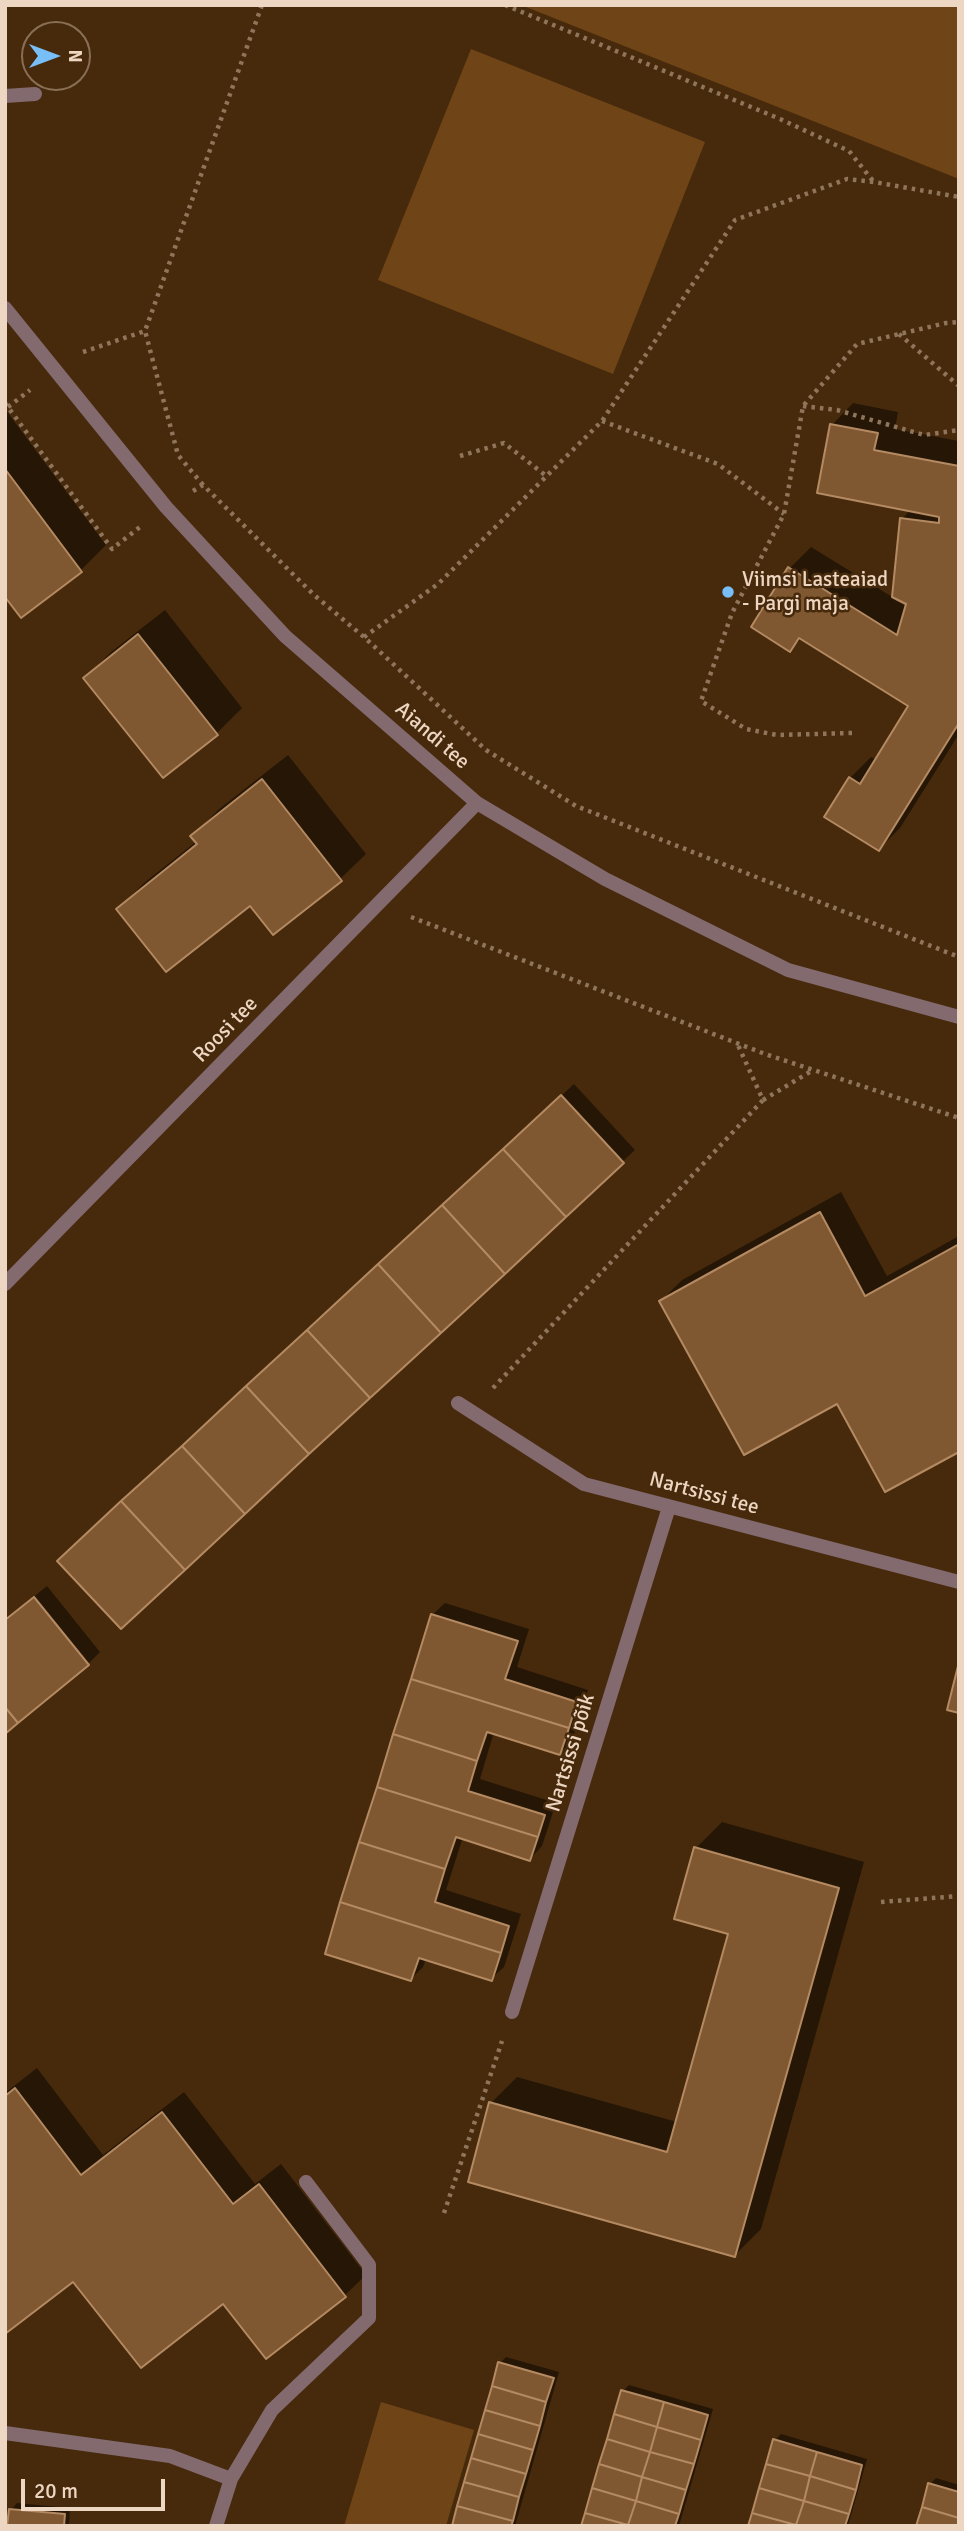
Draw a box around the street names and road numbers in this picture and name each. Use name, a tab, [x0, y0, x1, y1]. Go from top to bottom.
street label: Aiandi tee	[390, 697, 474, 775]
street label: Roosi tee	[188, 992, 264, 1068]
street label: Nartsissi tee	[647, 1467, 761, 1521]
street label: Nartsissi põik	[541, 1691, 601, 1815]

